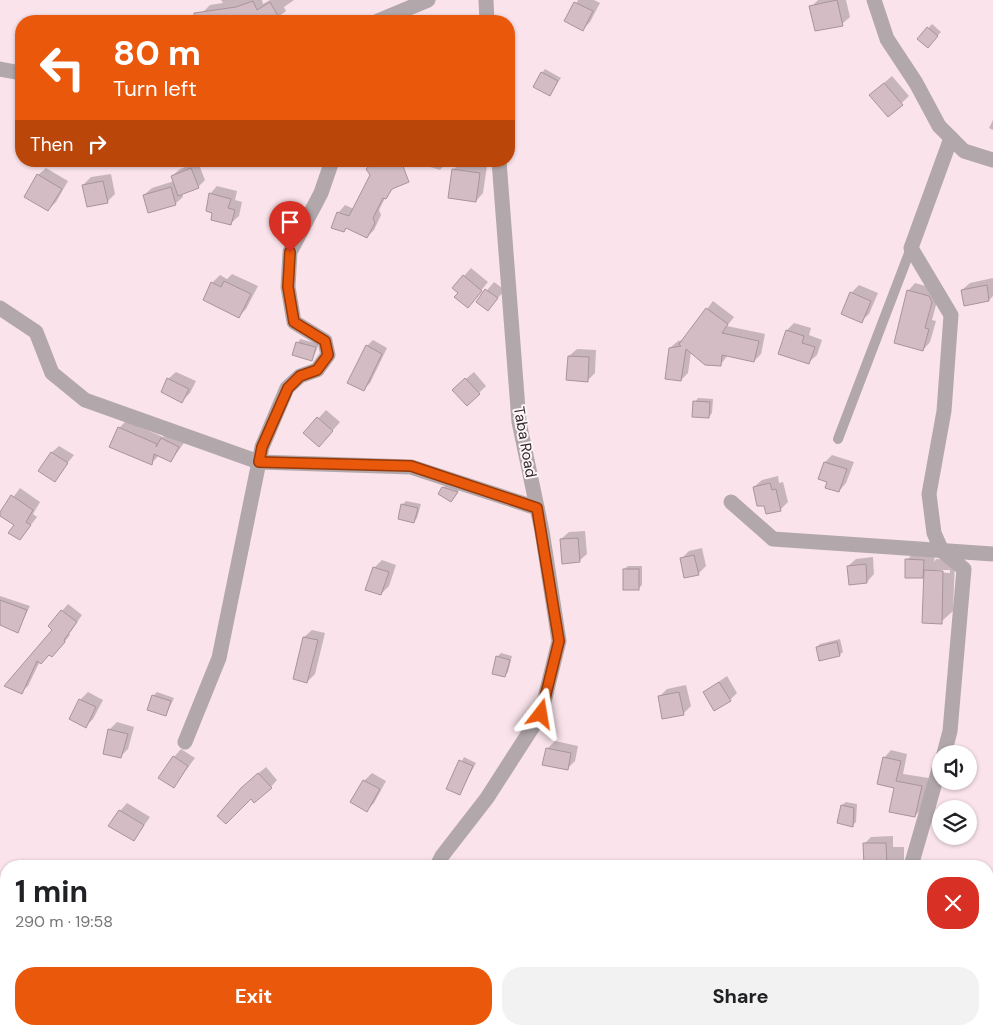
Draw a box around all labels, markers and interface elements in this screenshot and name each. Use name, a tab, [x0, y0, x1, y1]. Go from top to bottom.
text: 80 m	[113, 30, 201, 76]
icon: left	[30, 35, 95, 100]
text: Turn left	[113, 74, 197, 103]
icon: right	[83, 130, 111, 158]
text: Then	[30, 132, 73, 157]
pin	[269, 201, 311, 252]
icon: arrive	[276, 208, 304, 236]
street label: Taba Road	[509, 405, 541, 479]
position arrow	[514, 687, 566, 739]
map controls	[932, 745, 977, 845]
button: sound	[932, 745, 977, 790]
button: layers	[932, 800, 977, 845]
text: 1 min	[15, 872, 88, 911]
button: close	[927, 877, 979, 929]
text: 290 m · 19:58	[15, 911, 113, 932]
button: Exit	[15, 967, 492, 1025]
button: Share	[502, 967, 979, 1025]

